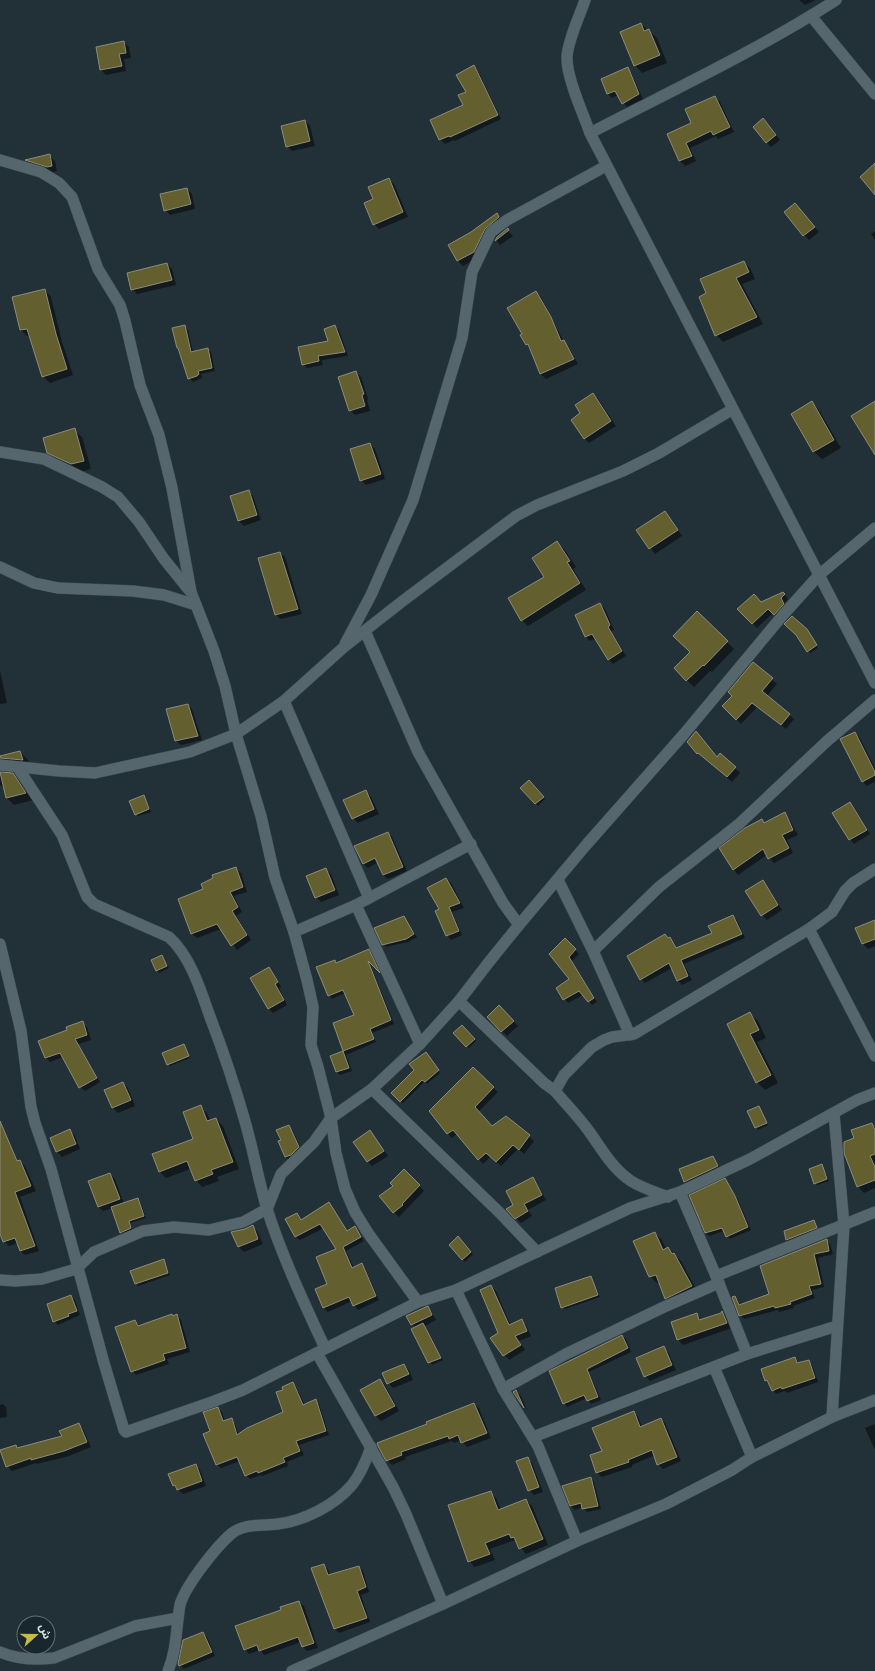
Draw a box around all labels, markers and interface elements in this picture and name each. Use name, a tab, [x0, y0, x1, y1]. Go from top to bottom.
north arrow	[16, 1615, 56, 1655]
text: ش	[36, 1622, 55, 1641]

